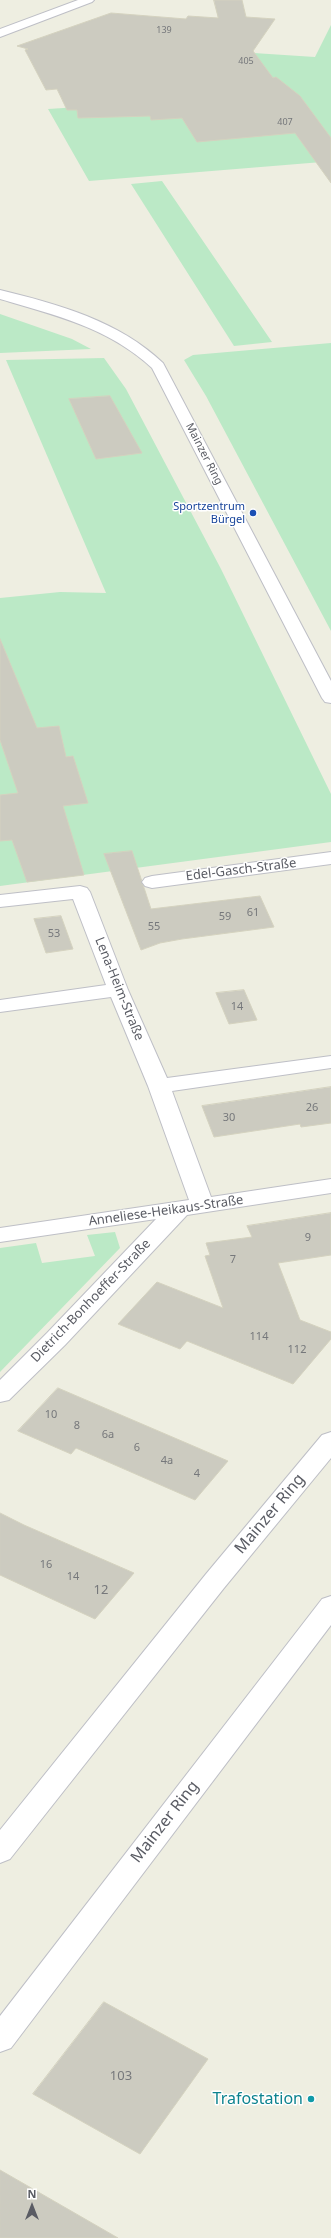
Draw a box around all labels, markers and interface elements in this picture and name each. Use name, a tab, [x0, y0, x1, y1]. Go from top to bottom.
house number: 139	[156, 25, 172, 35]
house number: 405	[238, 56, 254, 66]
house number: 407	[277, 117, 293, 127]
street label: Mainzer Ring	[183, 421, 225, 487]
place label: Sportzentrum Bürgel	[173, 500, 245, 526]
marker: Sportzentrum Bürgel	[248, 508, 258, 518]
street label: Edel-Gasch-Straße	[185, 855, 297, 885]
house number: 61	[247, 906, 259, 920]
house number: 59	[219, 910, 231, 924]
house number: 55	[148, 920, 160, 934]
house number: 53	[48, 927, 60, 941]
street label: Lena-Heim-Straße	[91, 935, 147, 1043]
house number: 14	[231, 1000, 243, 1014]
house number: 26	[306, 1101, 318, 1115]
house number: 30	[223, 1111, 235, 1125]
street label: Anneliese-Heikaus-Straße	[88, 1192, 244, 1230]
house number: 9	[305, 1231, 311, 1245]
street label: Dietrich-Bonhoeffer-Straße	[28, 1236, 154, 1366]
house number: 7	[230, 1253, 236, 1267]
house number: 114	[250, 1330, 268, 1344]
house number: 112	[288, 1343, 306, 1357]
house number: 10	[45, 1408, 57, 1422]
house number: 8	[74, 1419, 80, 1433]
house number: 6a	[102, 1428, 114, 1442]
house number: 6	[134, 1441, 140, 1455]
house number: 4a	[161, 1454, 173, 1468]
house number: 4	[194, 1467, 200, 1481]
street label: Mainzer Ring	[231, 1470, 309, 1558]
house number: 16	[40, 1558, 52, 1572]
house number: 14	[67, 1570, 79, 1584]
house number: 12	[94, 1582, 108, 1598]
street label: Mainzer Ring	[127, 1777, 203, 1867]
house number: 103	[110, 2068, 132, 2084]
place label: Trafostation	[213, 2089, 303, 2109]
marker: Trafostation	[306, 2094, 316, 2104]
north arrow	[12, 2186, 52, 2226]
text: N	[28, 2186, 36, 2201]

